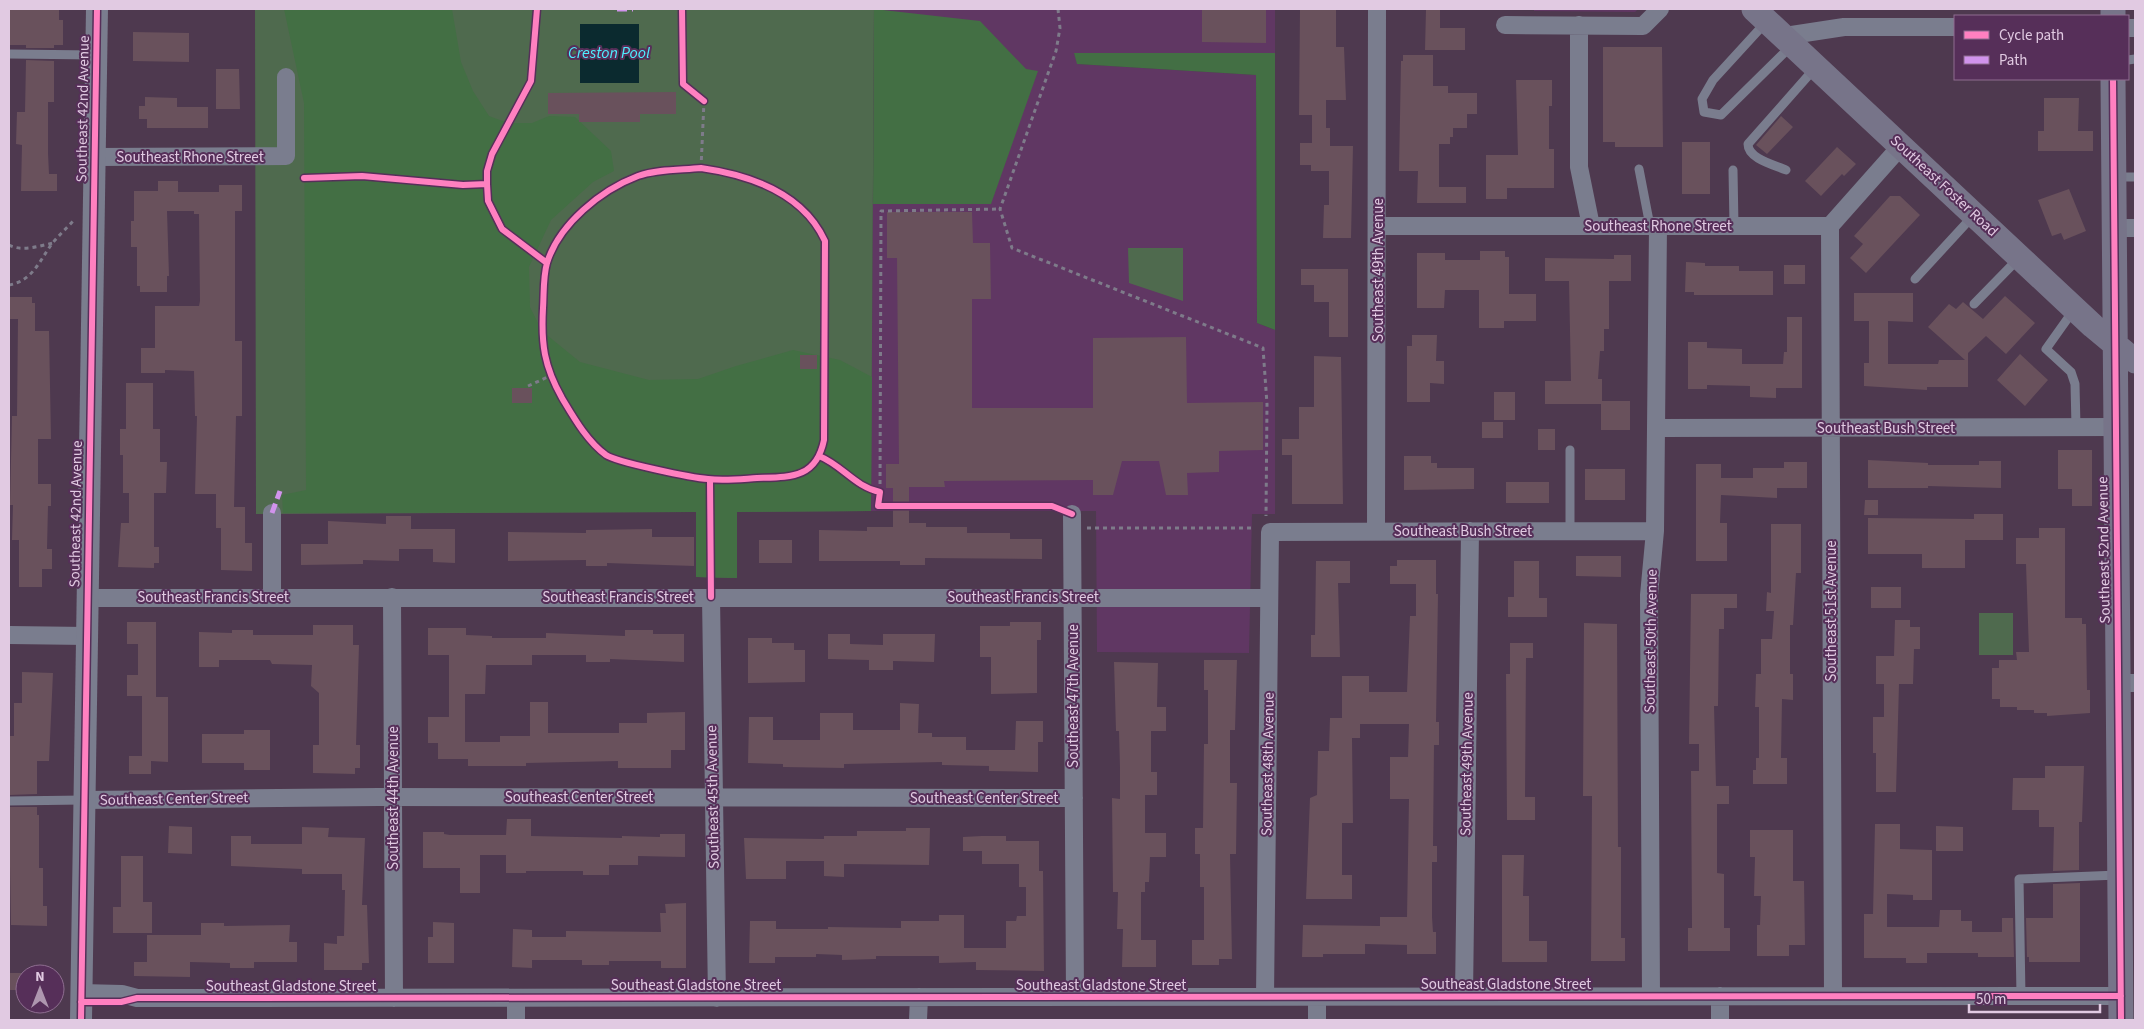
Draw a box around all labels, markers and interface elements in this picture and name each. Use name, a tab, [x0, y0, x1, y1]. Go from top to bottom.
legend	[1954, 15, 2129, 80]
text: Cycle path	[1999, 25, 2064, 46]
street label: Southeast 42nd Avenue	[71, 35, 95, 183]
water label: Creston Pool	[568, 42, 650, 64]
text: Path	[1999, 50, 2027, 71]
street label: Southeast Foster Road	[1886, 130, 2002, 242]
street label: Southeast Rhone Street	[116, 147, 264, 168]
street label: Southeast 49th Avenue	[1368, 198, 1389, 342]
street label: Southeast Rhone Street	[1584, 216, 1732, 237]
street label: Southeast Bush Street	[1817, 418, 1955, 439]
street label: Southeast 42nd Avenue	[64, 440, 88, 588]
street label: Southeast 52nd Avenue	[2092, 476, 2116, 624]
street label: Southeast Bush Street	[1394, 521, 1532, 542]
street label: Southeast 51st Avenue	[1821, 540, 1842, 682]
street label: Southeast 50th Avenue	[1639, 569, 1663, 713]
street label: Southeast Francis Street	[137, 587, 289, 608]
street label: Southeast Francis Street	[542, 587, 694, 608]
street label: Southeast Francis Street	[947, 587, 1099, 608]
street label: Southeast 47th Avenue	[1063, 624, 1084, 768]
street label: Southeast 48th Avenue	[1256, 692, 1280, 836]
street label: Southeast 49th Avenue	[1455, 692, 1479, 836]
street label: Southeast 45th Avenue	[701, 725, 725, 869]
street label: Southeast 44th Avenue	[383, 726, 404, 870]
street label: Southeast Center Street	[99, 787, 249, 811]
street label: Southeast Center Street	[505, 787, 653, 808]
street label: Southeast Center Street	[910, 788, 1058, 809]
north arrow	[15, 964, 65, 1014]
text: N	[35, 967, 45, 987]
street label: Southeast Gladstone Street	[1421, 974, 1591, 995]
street label: Southeast Gladstone Street	[611, 975, 781, 996]
street label: Southeast Gladstone Street	[1016, 975, 1186, 996]
street label: Southeast Gladstone Street	[206, 976, 376, 997]
scale bar	[1969, 982, 2100, 1014]
text: 50 m	[1976, 989, 2006, 1010]

